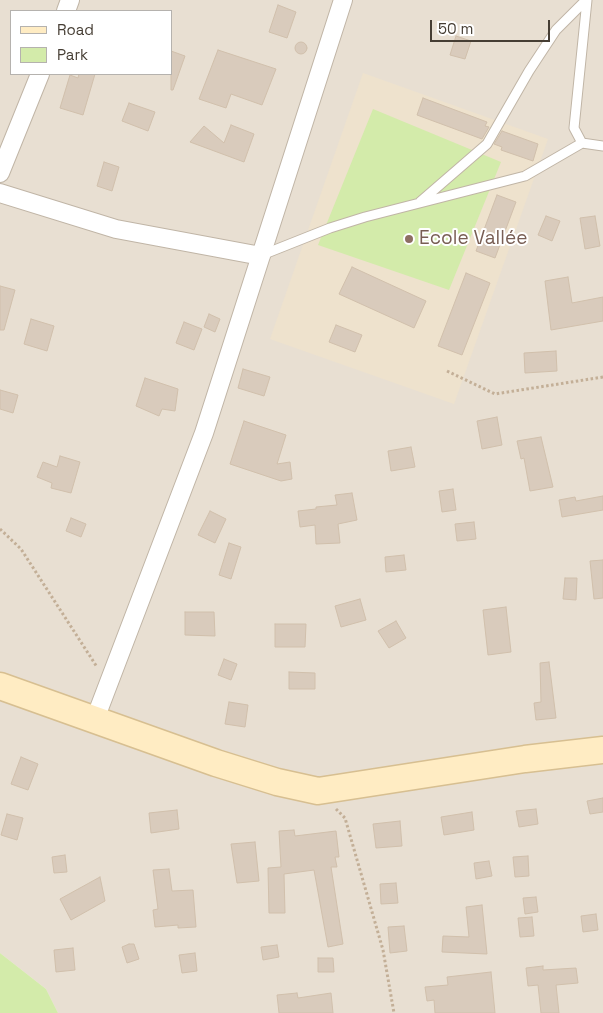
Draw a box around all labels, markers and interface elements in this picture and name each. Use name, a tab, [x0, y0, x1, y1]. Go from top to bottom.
legend	[10, 10, 172, 75]
scale bar	[433, 10, 553, 42]
text: 50 m	[438, 19, 473, 38]
text: Road	[57, 20, 94, 39]
text: Park	[57, 45, 88, 64]
place label: Ecole Vallée	[419, 228, 527, 250]
marker: Ecole Vallée	[403, 233, 415, 245]

